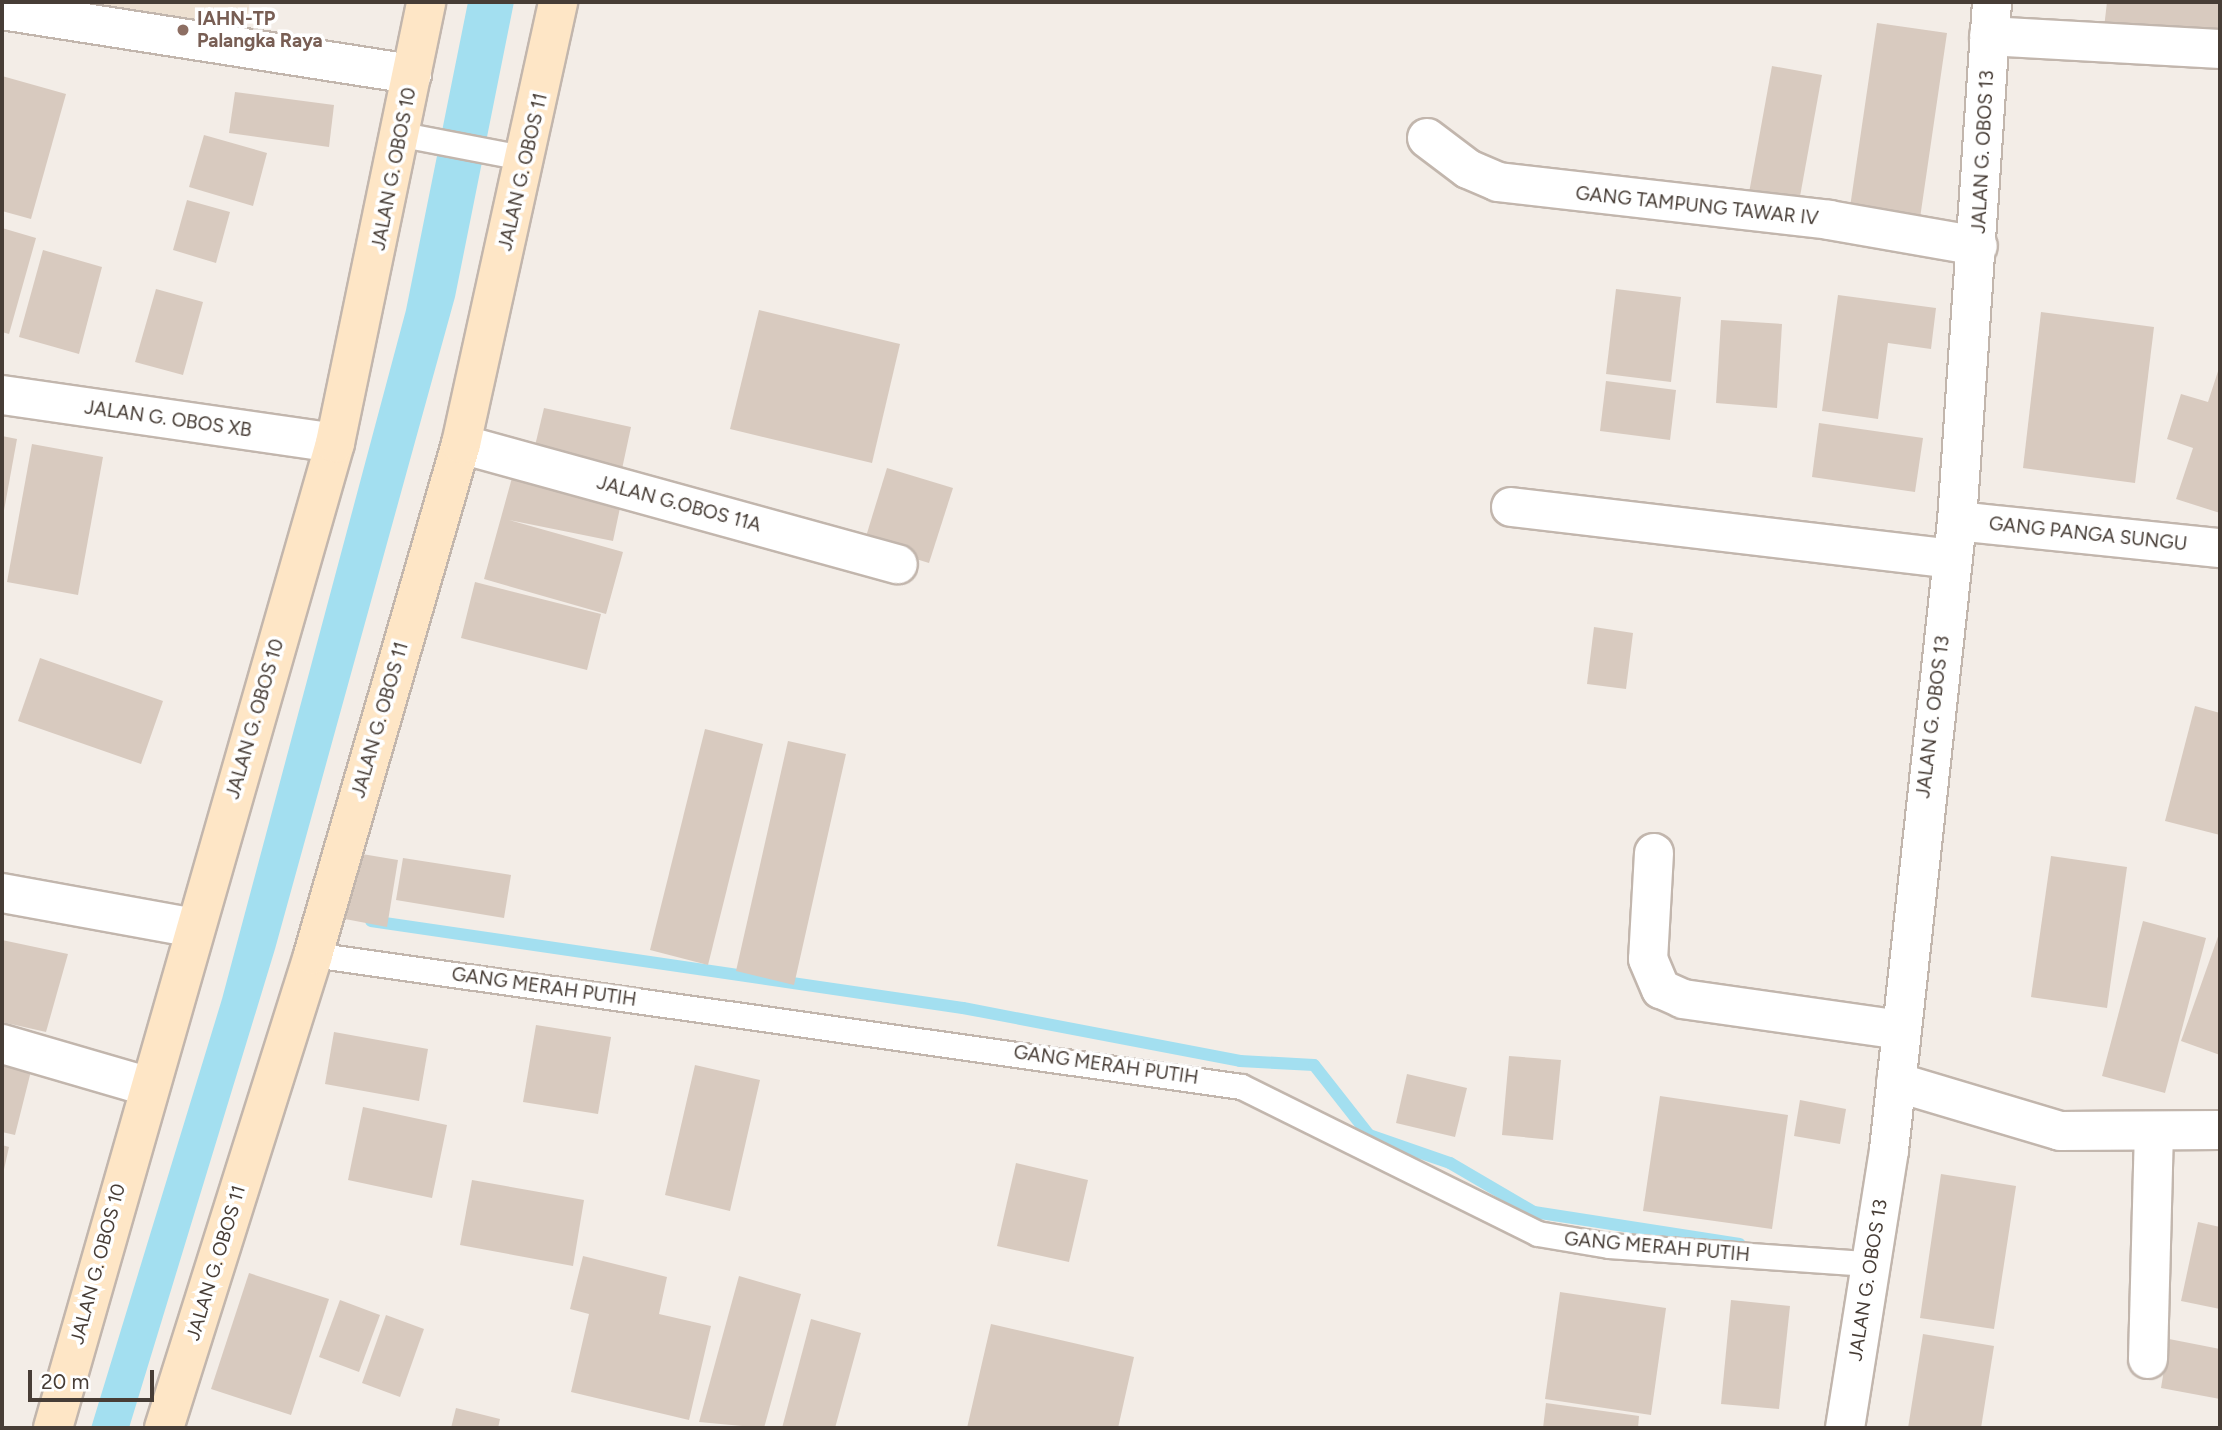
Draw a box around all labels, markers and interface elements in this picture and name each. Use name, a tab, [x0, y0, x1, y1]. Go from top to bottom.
place label: IAHN-TP Palangka Raya	[197, 8, 323, 52]
marker: IAHN-TP Palangka Raya	[175, 22, 191, 38]
street label: JALAN G. OBOS 13	[1967, 70, 1999, 234]
street label: JALAN G. OBOS 10	[367, 86, 421, 252]
street label: JALAN G. OBOS 11	[494, 91, 552, 253]
street label: GANG TAMPUNG TAWAR IV	[1574, 182, 1820, 230]
street label: JALAN G. OBOS XB	[83, 396, 253, 442]
street label: JALAN G.OBOS 11A	[594, 471, 764, 537]
street label: GANG PANGA SUNGU	[1988, 512, 2188, 556]
street label: JALAN G. OBOS 13	[1912, 634, 1954, 800]
street label: JALAN G. OBOS 10	[221, 636, 289, 802]
street label: JALAN G. OBOS 11	[347, 639, 413, 801]
street label: GANG MERAH PUTIH	[450, 963, 638, 1011]
street label: GANG MERAH PUTIH	[1012, 1041, 1200, 1089]
street label: JALAN G. OBOS 10	[66, 1181, 130, 1347]
street label: JALAN G. OBOS 11	[182, 1183, 250, 1343]
street label: JALAN G. OBOS 13	[1844, 1197, 1892, 1363]
street label: GANG MERAH PUTIH	[1563, 1228, 1751, 1266]
scale bar	[32, 1356, 158, 1400]
text: 20 m	[41, 1369, 89, 1394]

